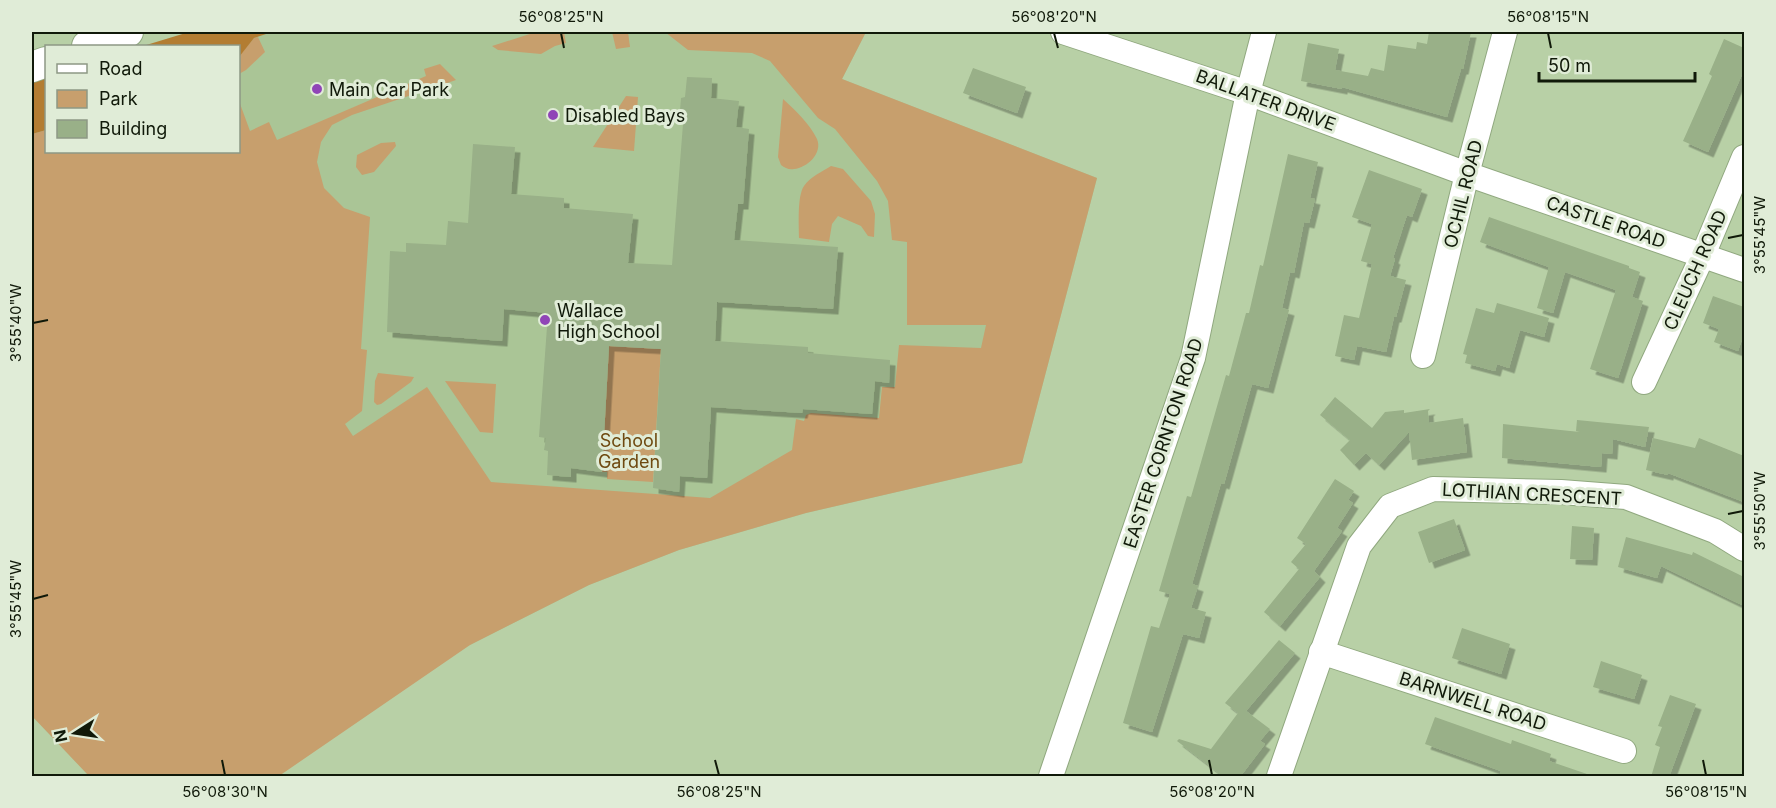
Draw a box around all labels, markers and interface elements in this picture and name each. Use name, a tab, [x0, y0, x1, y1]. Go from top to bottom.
text: 56°08'25"N	[518, 7, 604, 26]
text: 56°08'20"N	[1011, 7, 1097, 26]
text: 56°08'15"N	[1507, 7, 1589, 26]
legend	[45, 45, 240, 153]
scale bar	[1539, 45, 1695, 83]
text: 50 m	[1548, 55, 1591, 76]
text: Road	[99, 58, 142, 79]
street label: BALLATER DRIVE	[1193, 65, 1339, 135]
place label: Main Car Park	[329, 79, 449, 100]
marker: Main Car Park	[310, 82, 324, 96]
text: Park	[99, 88, 138, 109]
place label: Disabled Bays	[565, 105, 685, 126]
marker: Disabled Bays	[546, 108, 560, 122]
text: Building	[99, 118, 167, 139]
street label: OCHIL ROAD	[1439, 138, 1487, 250]
street label: CASTLE ROAD	[1544, 192, 1668, 252]
text: 3°55'45"W	[1750, 196, 1769, 274]
street label: CLEUCH ROAD	[1659, 207, 1731, 333]
text: 3°55'40"W	[6, 283, 25, 362]
place label: Wallace High School	[557, 300, 660, 342]
marker: Wallace High School	[538, 313, 552, 327]
street label: EASTER CORNTON ROAD	[1119, 335, 1207, 551]
park label: School Garden	[598, 430, 660, 472]
text: 3°55'50"W	[1750, 471, 1769, 550]
street label: LOTHIAN CRESCENT	[1442, 479, 1622, 509]
text: 3°55'45"W	[6, 560, 25, 638]
street label: BARNWELL ROAD	[1397, 667, 1549, 735]
north arrow	[45, 703, 105, 763]
text: N	[49, 728, 71, 744]
text: 56°08'30"N	[182, 782, 268, 801]
text: 56°08'25"N	[676, 782, 762, 801]
text: 56°08'20"N	[1169, 782, 1255, 801]
text: 56°08'15"N	[1665, 782, 1747, 801]

